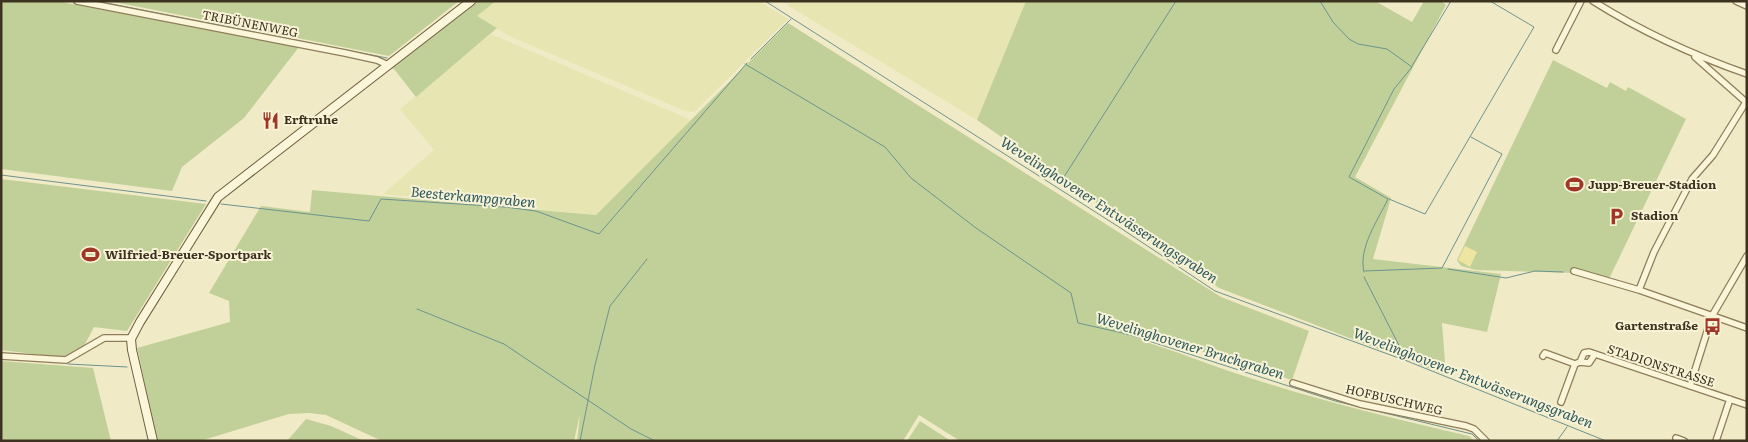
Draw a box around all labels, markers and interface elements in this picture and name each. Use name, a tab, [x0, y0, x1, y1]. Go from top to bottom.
street label: TRIBÜNENWEG	[201, 5, 300, 41]
restaurant icon: Erftruhe	[260, 110, 280, 130]
place label: Erftruhe	[284, 110, 338, 128]
water label: Wevelinghovener Entwässerungsgraben	[997, 131, 1223, 288]
sports icon: Jupp-Breuer-Stadion	[1564, 175, 1584, 195]
place label: Jupp-Breuer-Stadion	[1588, 175, 1717, 193]
water label: Beesterkampgraben	[410, 181, 537, 211]
parking icon: Stadion	[1607, 206, 1627, 226]
place label: Stadion	[1631, 206, 1679, 224]
sports icon: Wilfried-Breuer-Sportpark	[81, 245, 101, 265]
place label: Wilfried-Breuer-Sportpark	[105, 245, 272, 263]
water label: Wevelinghovener Bruchgraben	[1094, 307, 1287, 383]
place label: Gartenstraße	[1615, 316, 1698, 334]
bus stop icon: Gartenstraße	[1702, 316, 1722, 336]
water label: Wevelinghovener Entwässerungsgraben	[1350, 322, 1597, 432]
street label: STADIONSTRASSE	[1605, 339, 1718, 391]
street label: HOFBUSCHWEG	[1344, 379, 1445, 419]

